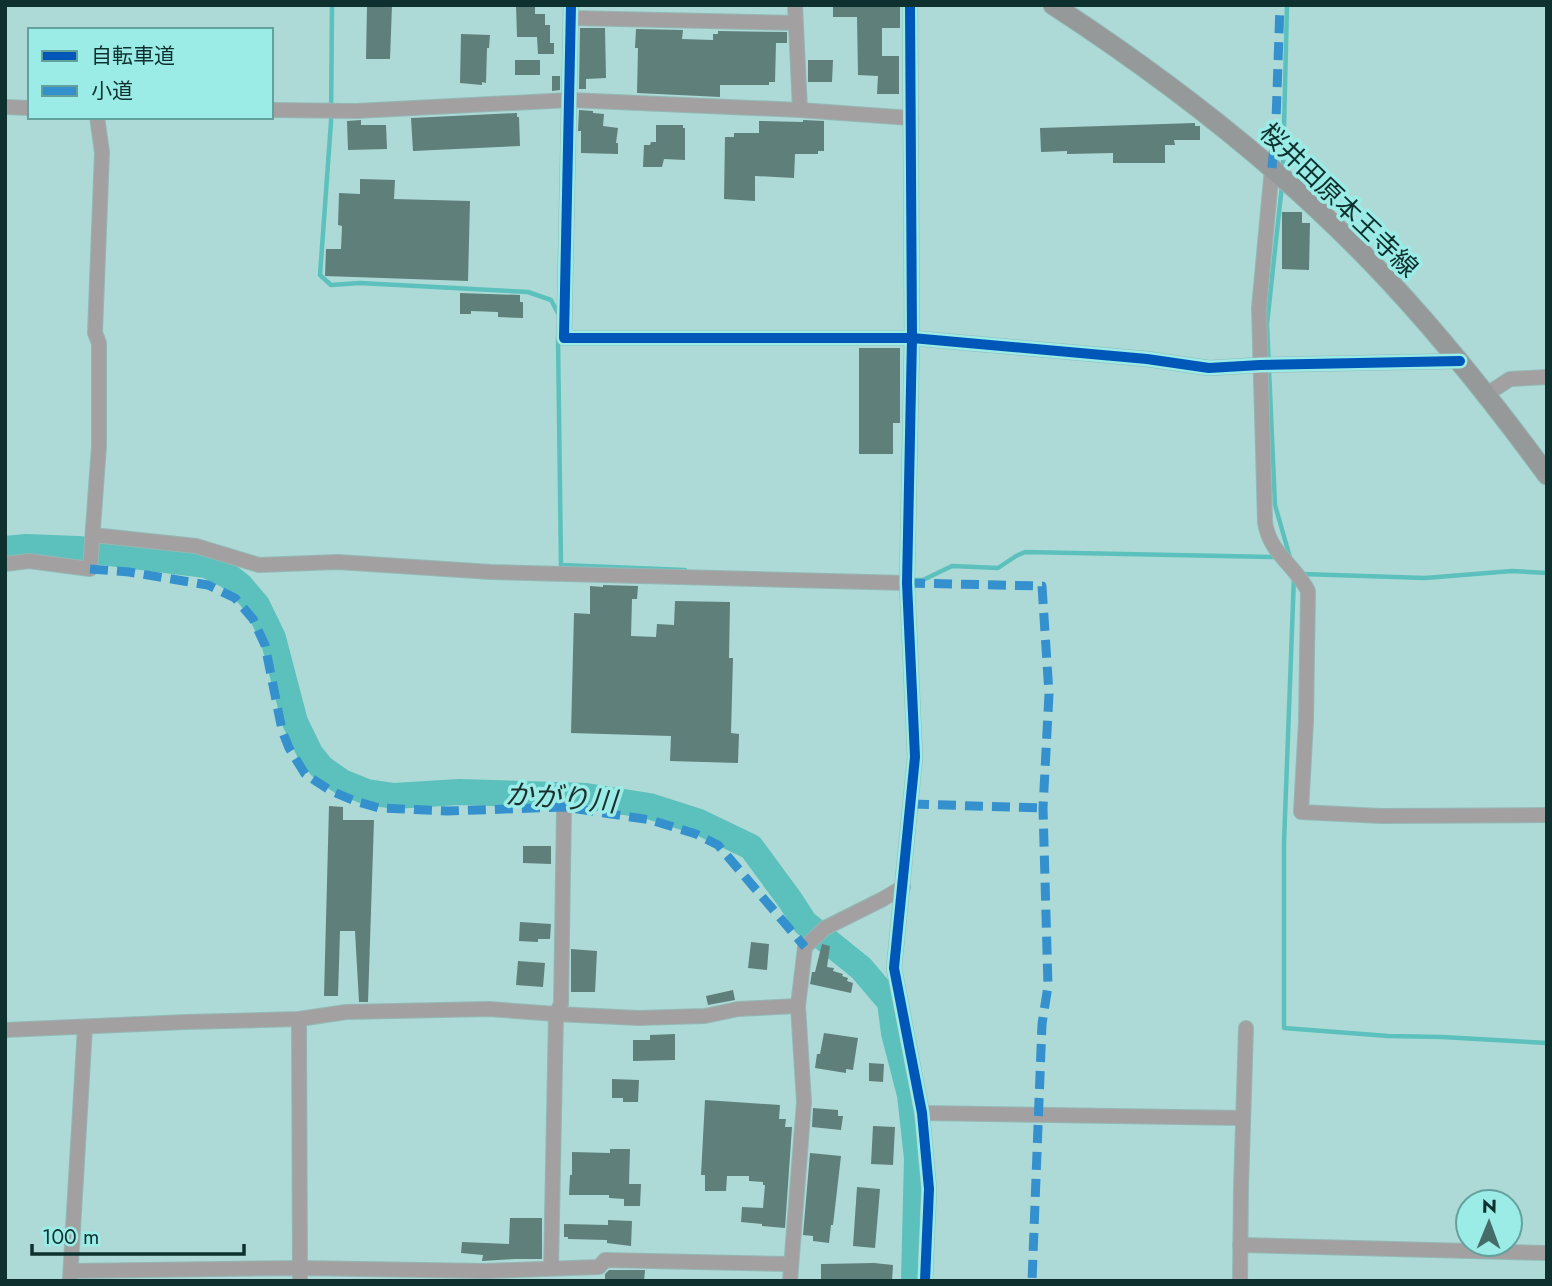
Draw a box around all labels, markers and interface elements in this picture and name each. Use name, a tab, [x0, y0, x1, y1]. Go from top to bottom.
legend	[28, 28, 273, 119]
text: 自転車道	[91, 41, 175, 71]
text: 小道	[91, 76, 133, 106]
street label: 桜井田原本王寺線	[1251, 114, 1427, 286]
water label: かがり川	[504, 774, 621, 823]
north arrow	[1454, 1188, 1524, 1258]
text: N	[1482, 1193, 1497, 1220]
scale bar	[32, 1212, 243, 1256]
text: 100 m	[42, 1222, 99, 1252]

